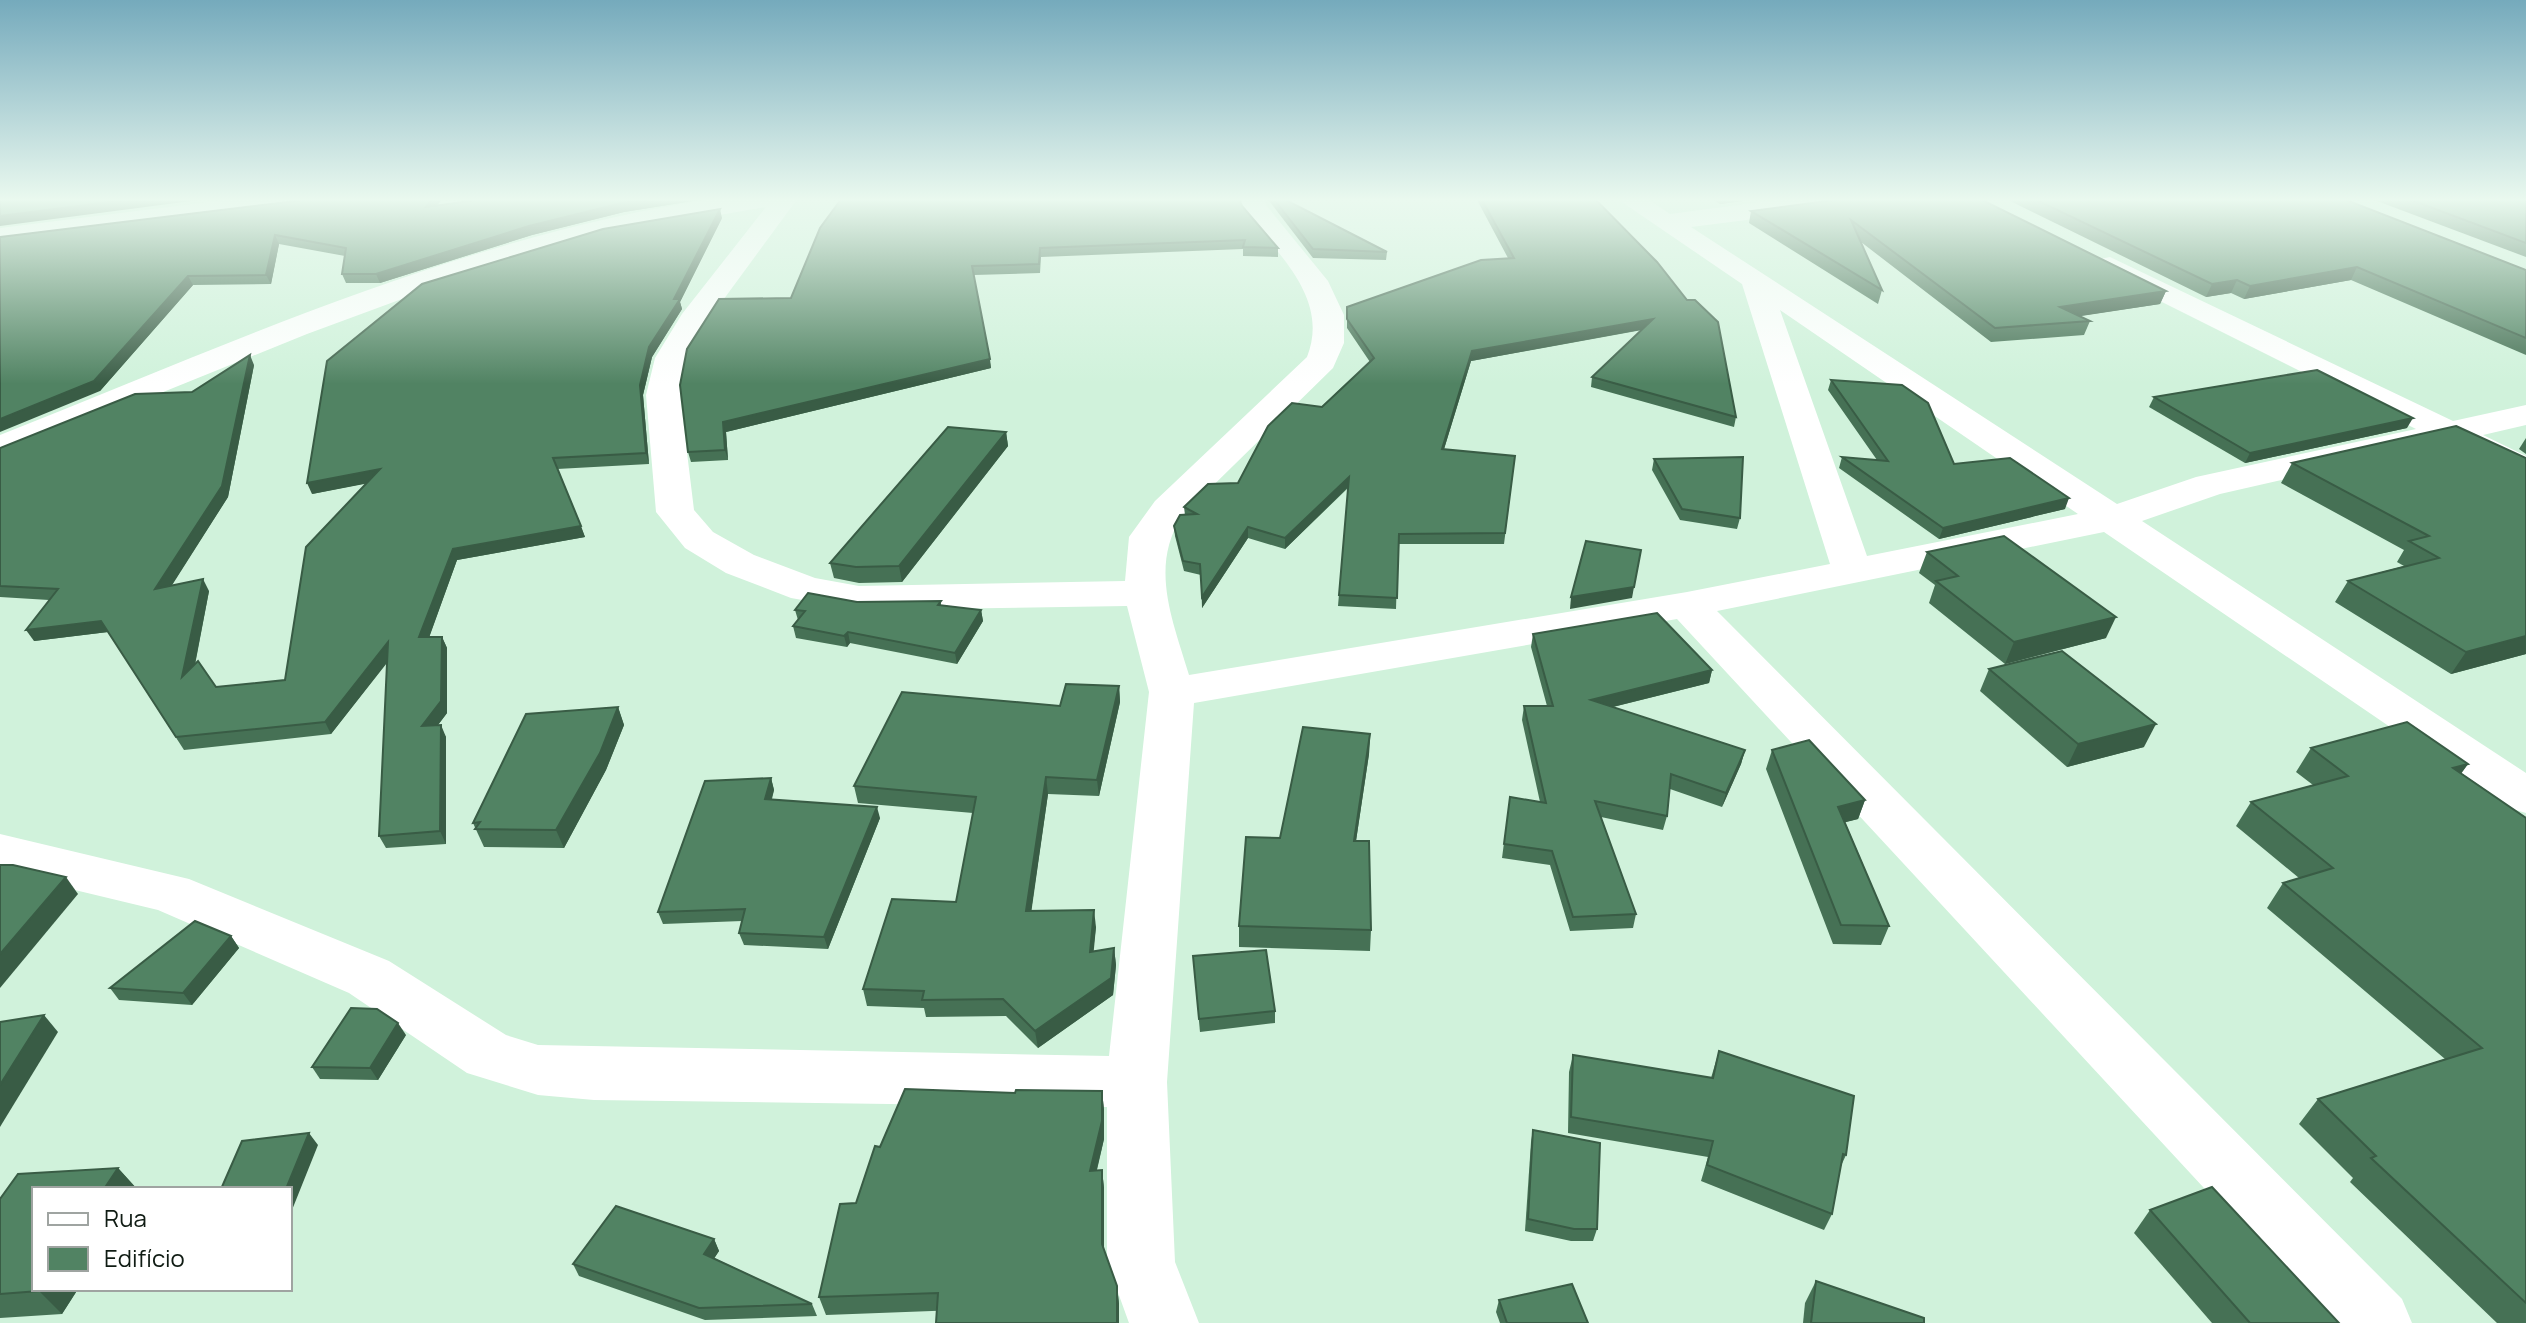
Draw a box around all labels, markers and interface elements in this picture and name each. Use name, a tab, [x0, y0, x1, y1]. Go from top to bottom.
legend	[32, 1187, 292, 1291]
text: Rua	[104, 1201, 147, 1234]
text: Edifício	[104, 1241, 185, 1274]

